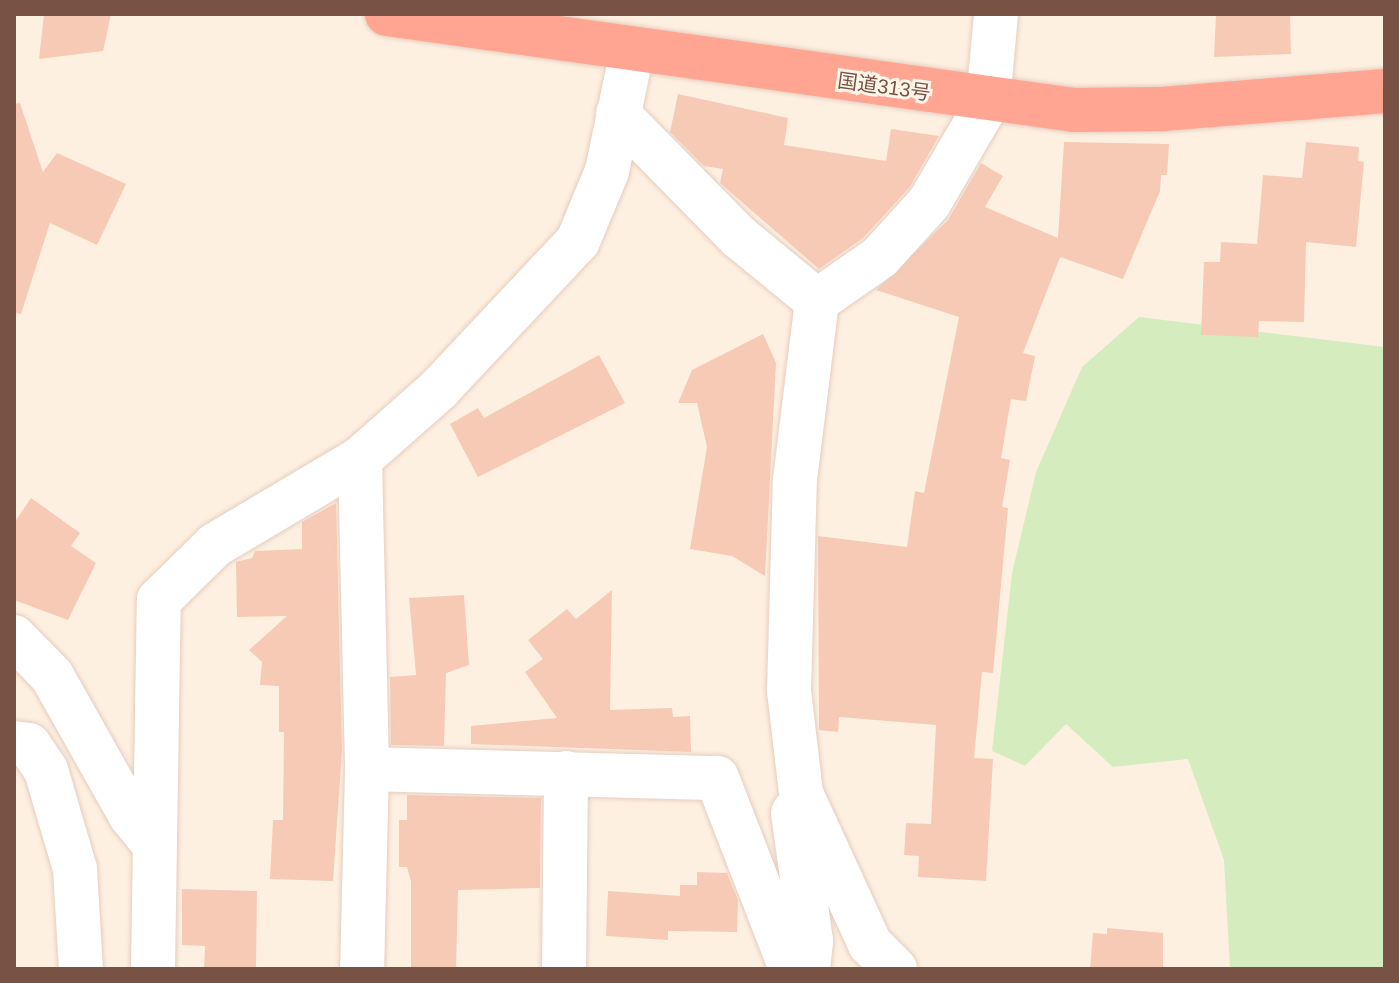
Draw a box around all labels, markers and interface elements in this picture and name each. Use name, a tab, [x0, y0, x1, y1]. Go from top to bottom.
street label: 国道313号	[836, 69, 932, 105]

